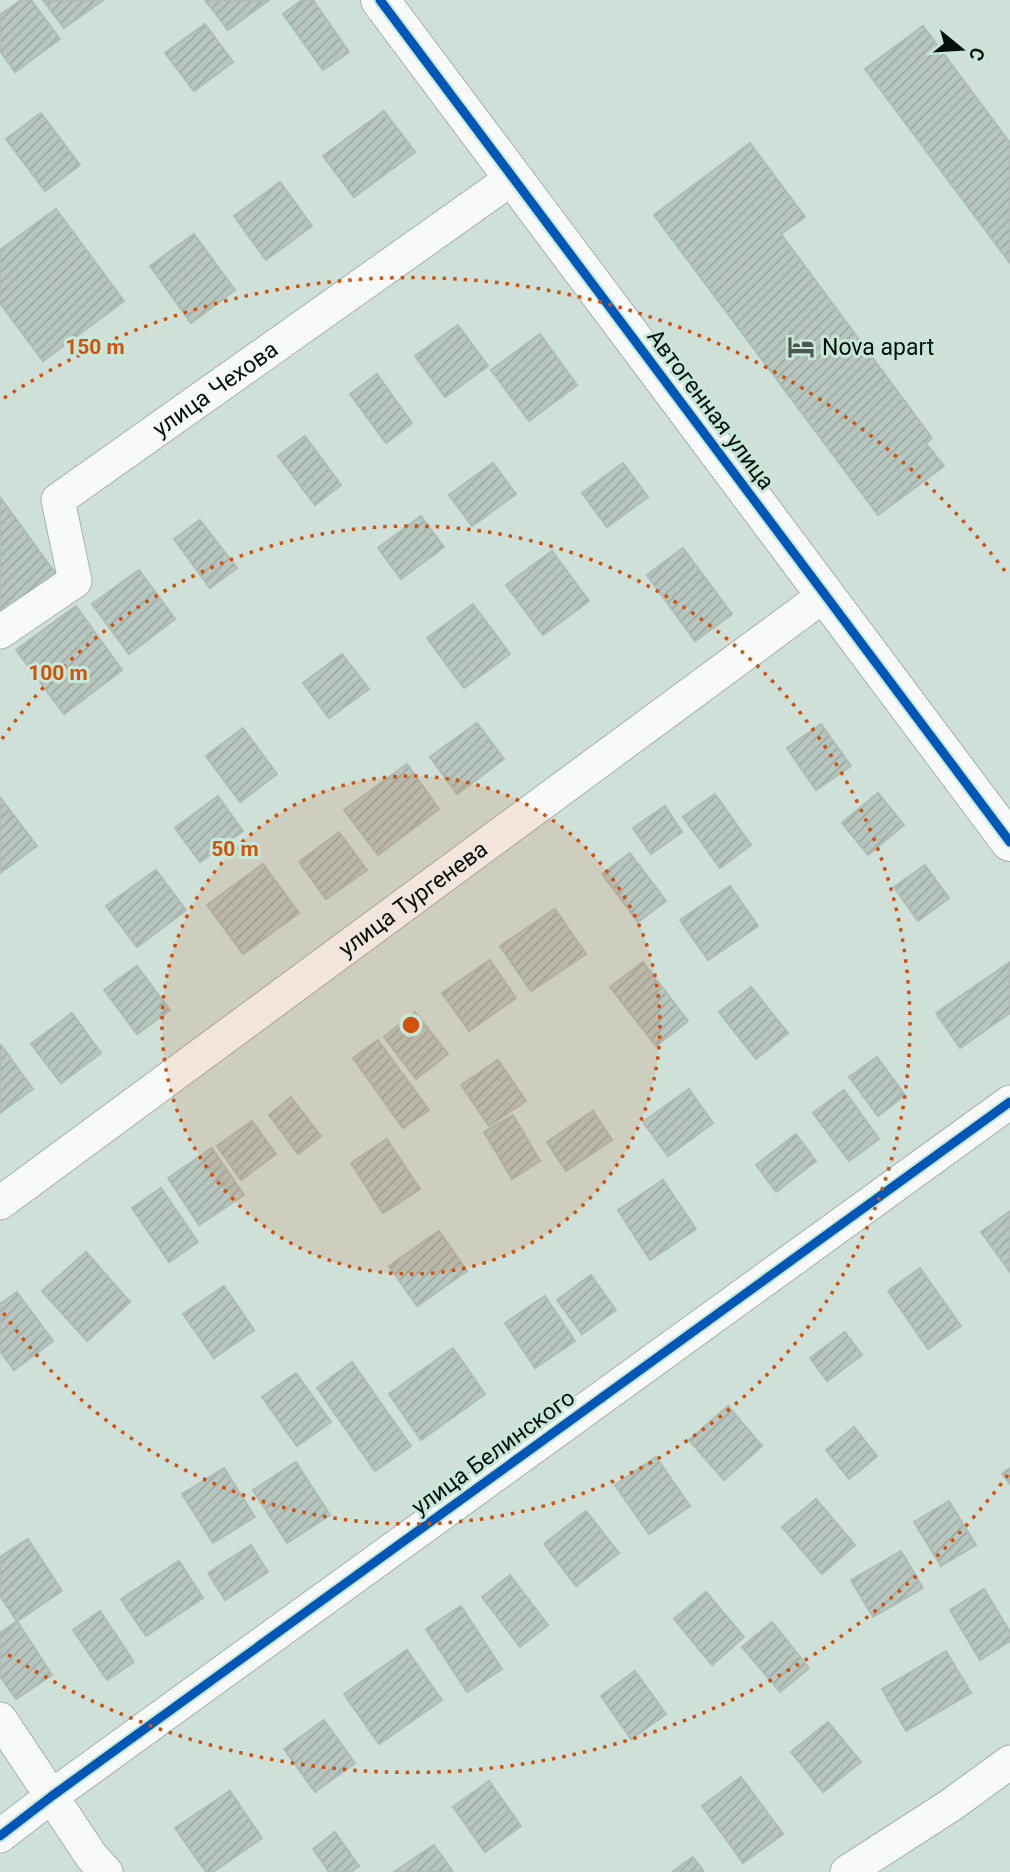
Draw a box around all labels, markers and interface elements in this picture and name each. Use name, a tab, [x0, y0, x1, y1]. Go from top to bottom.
north arrow	[926, 14, 996, 84]
text: С	[964, 45, 990, 64]
street label: Автогенная улица	[641, 324, 780, 495]
hotel icon: Nova apart	[786, 332, 816, 362]
place label: Nova apart	[822, 334, 934, 361]
text: 150 m	[65, 335, 125, 359]
street label: улица Чехова	[148, 336, 283, 443]
text: 100 m	[28, 661, 88, 685]
street label: улица Тургенева	[334, 835, 493, 963]
text: 50 m	[211, 837, 259, 861]
centre of rings	[399, 1013, 423, 1037]
street label: улица Белинского	[406, 1384, 580, 1521]

